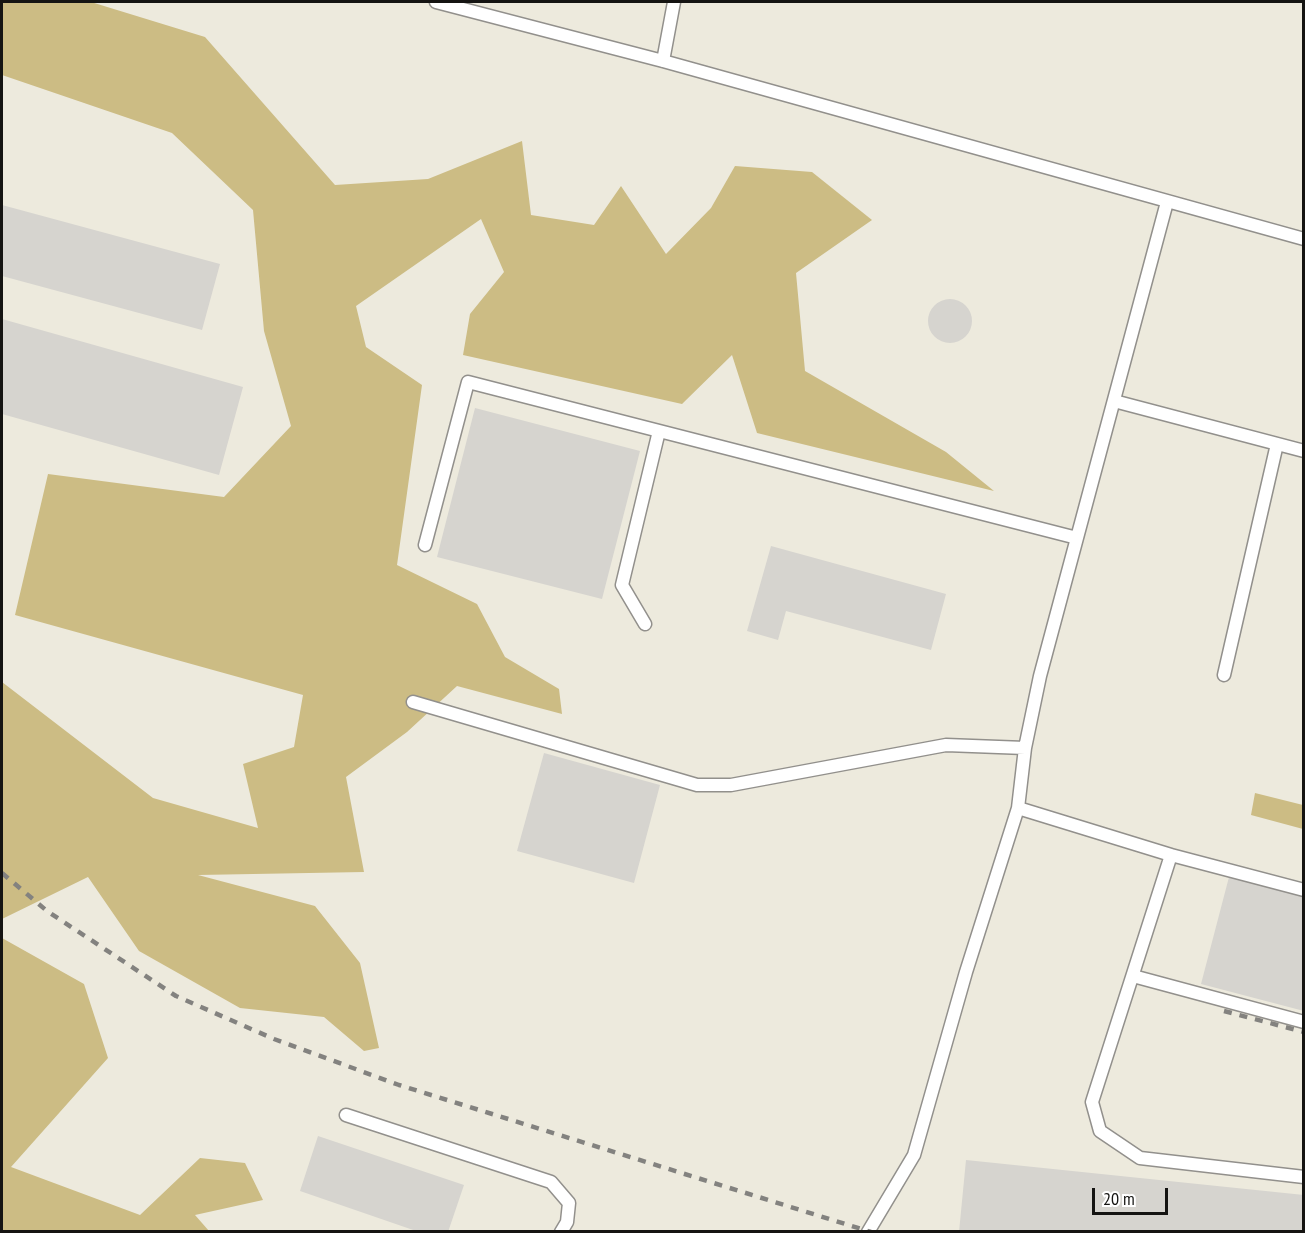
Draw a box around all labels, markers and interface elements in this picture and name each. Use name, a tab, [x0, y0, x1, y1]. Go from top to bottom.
scale bar	[1095, 1176, 1172, 1214]
text: 20 m	[1103, 1187, 1135, 1210]

